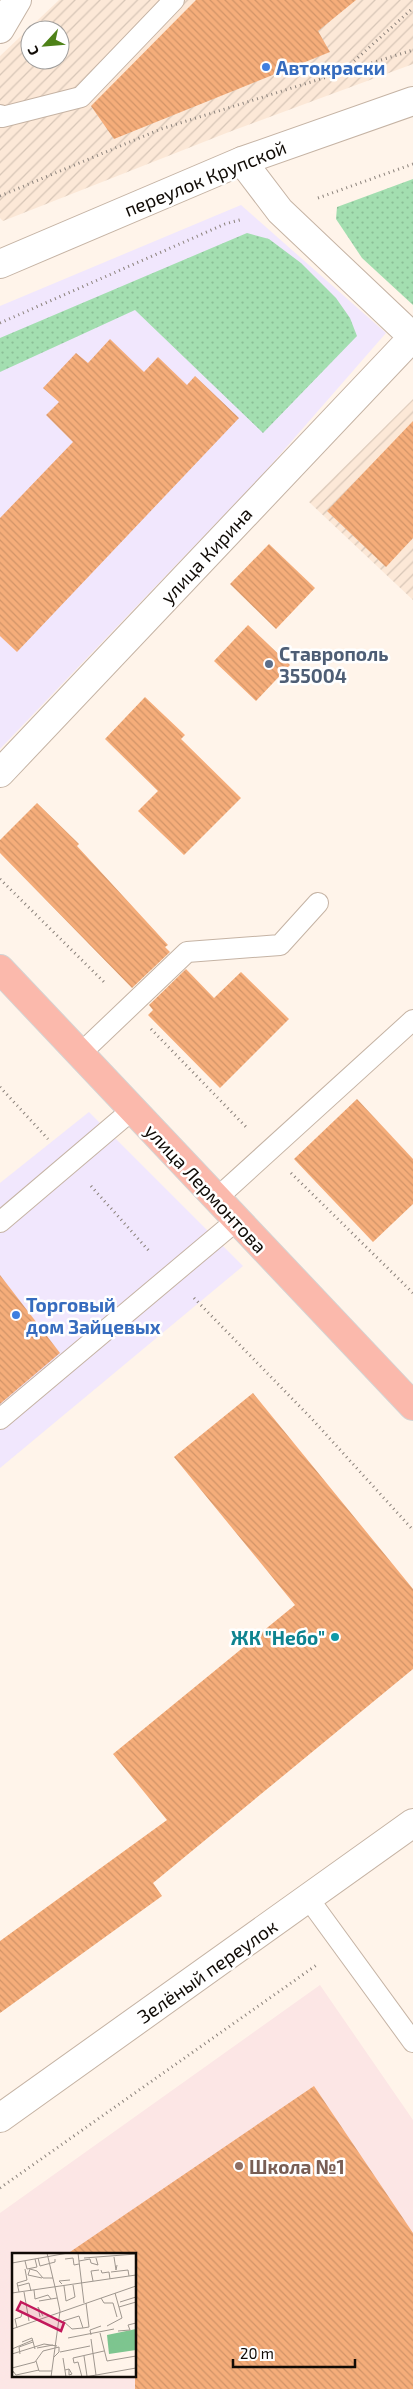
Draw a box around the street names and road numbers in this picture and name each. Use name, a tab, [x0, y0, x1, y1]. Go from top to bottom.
street label: переулок Крупской	[121, 135, 290, 222]
street label: улица Кирина	[155, 502, 257, 609]
street label: улица Лермонтова	[140, 1119, 272, 1258]
street label: Зелёный переулок	[133, 1914, 282, 2029]

